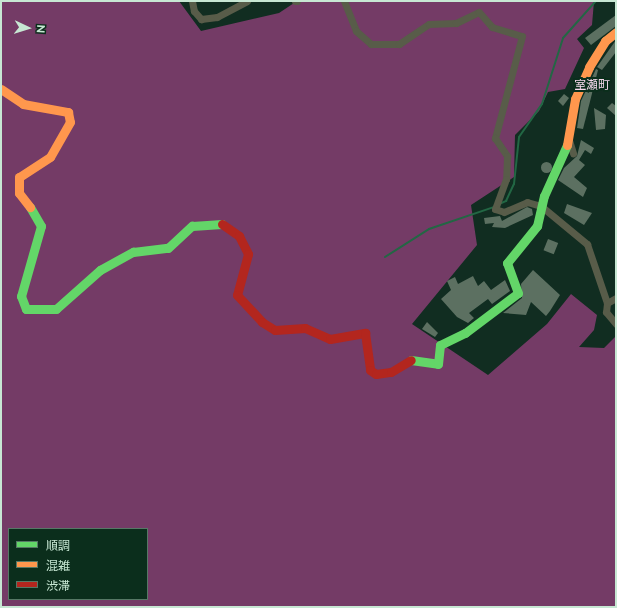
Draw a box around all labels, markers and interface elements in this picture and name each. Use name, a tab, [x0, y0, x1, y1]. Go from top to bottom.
north arrow	[8, 8, 48, 48]
text: N	[34, 24, 47, 34]
district label: 室瀬町	[574, 79, 610, 93]
legend	[8, 528, 148, 600]
text: 順調	[46, 539, 70, 553]
text: 混雑	[46, 559, 70, 573]
text: 渋滞	[46, 579, 70, 593]

